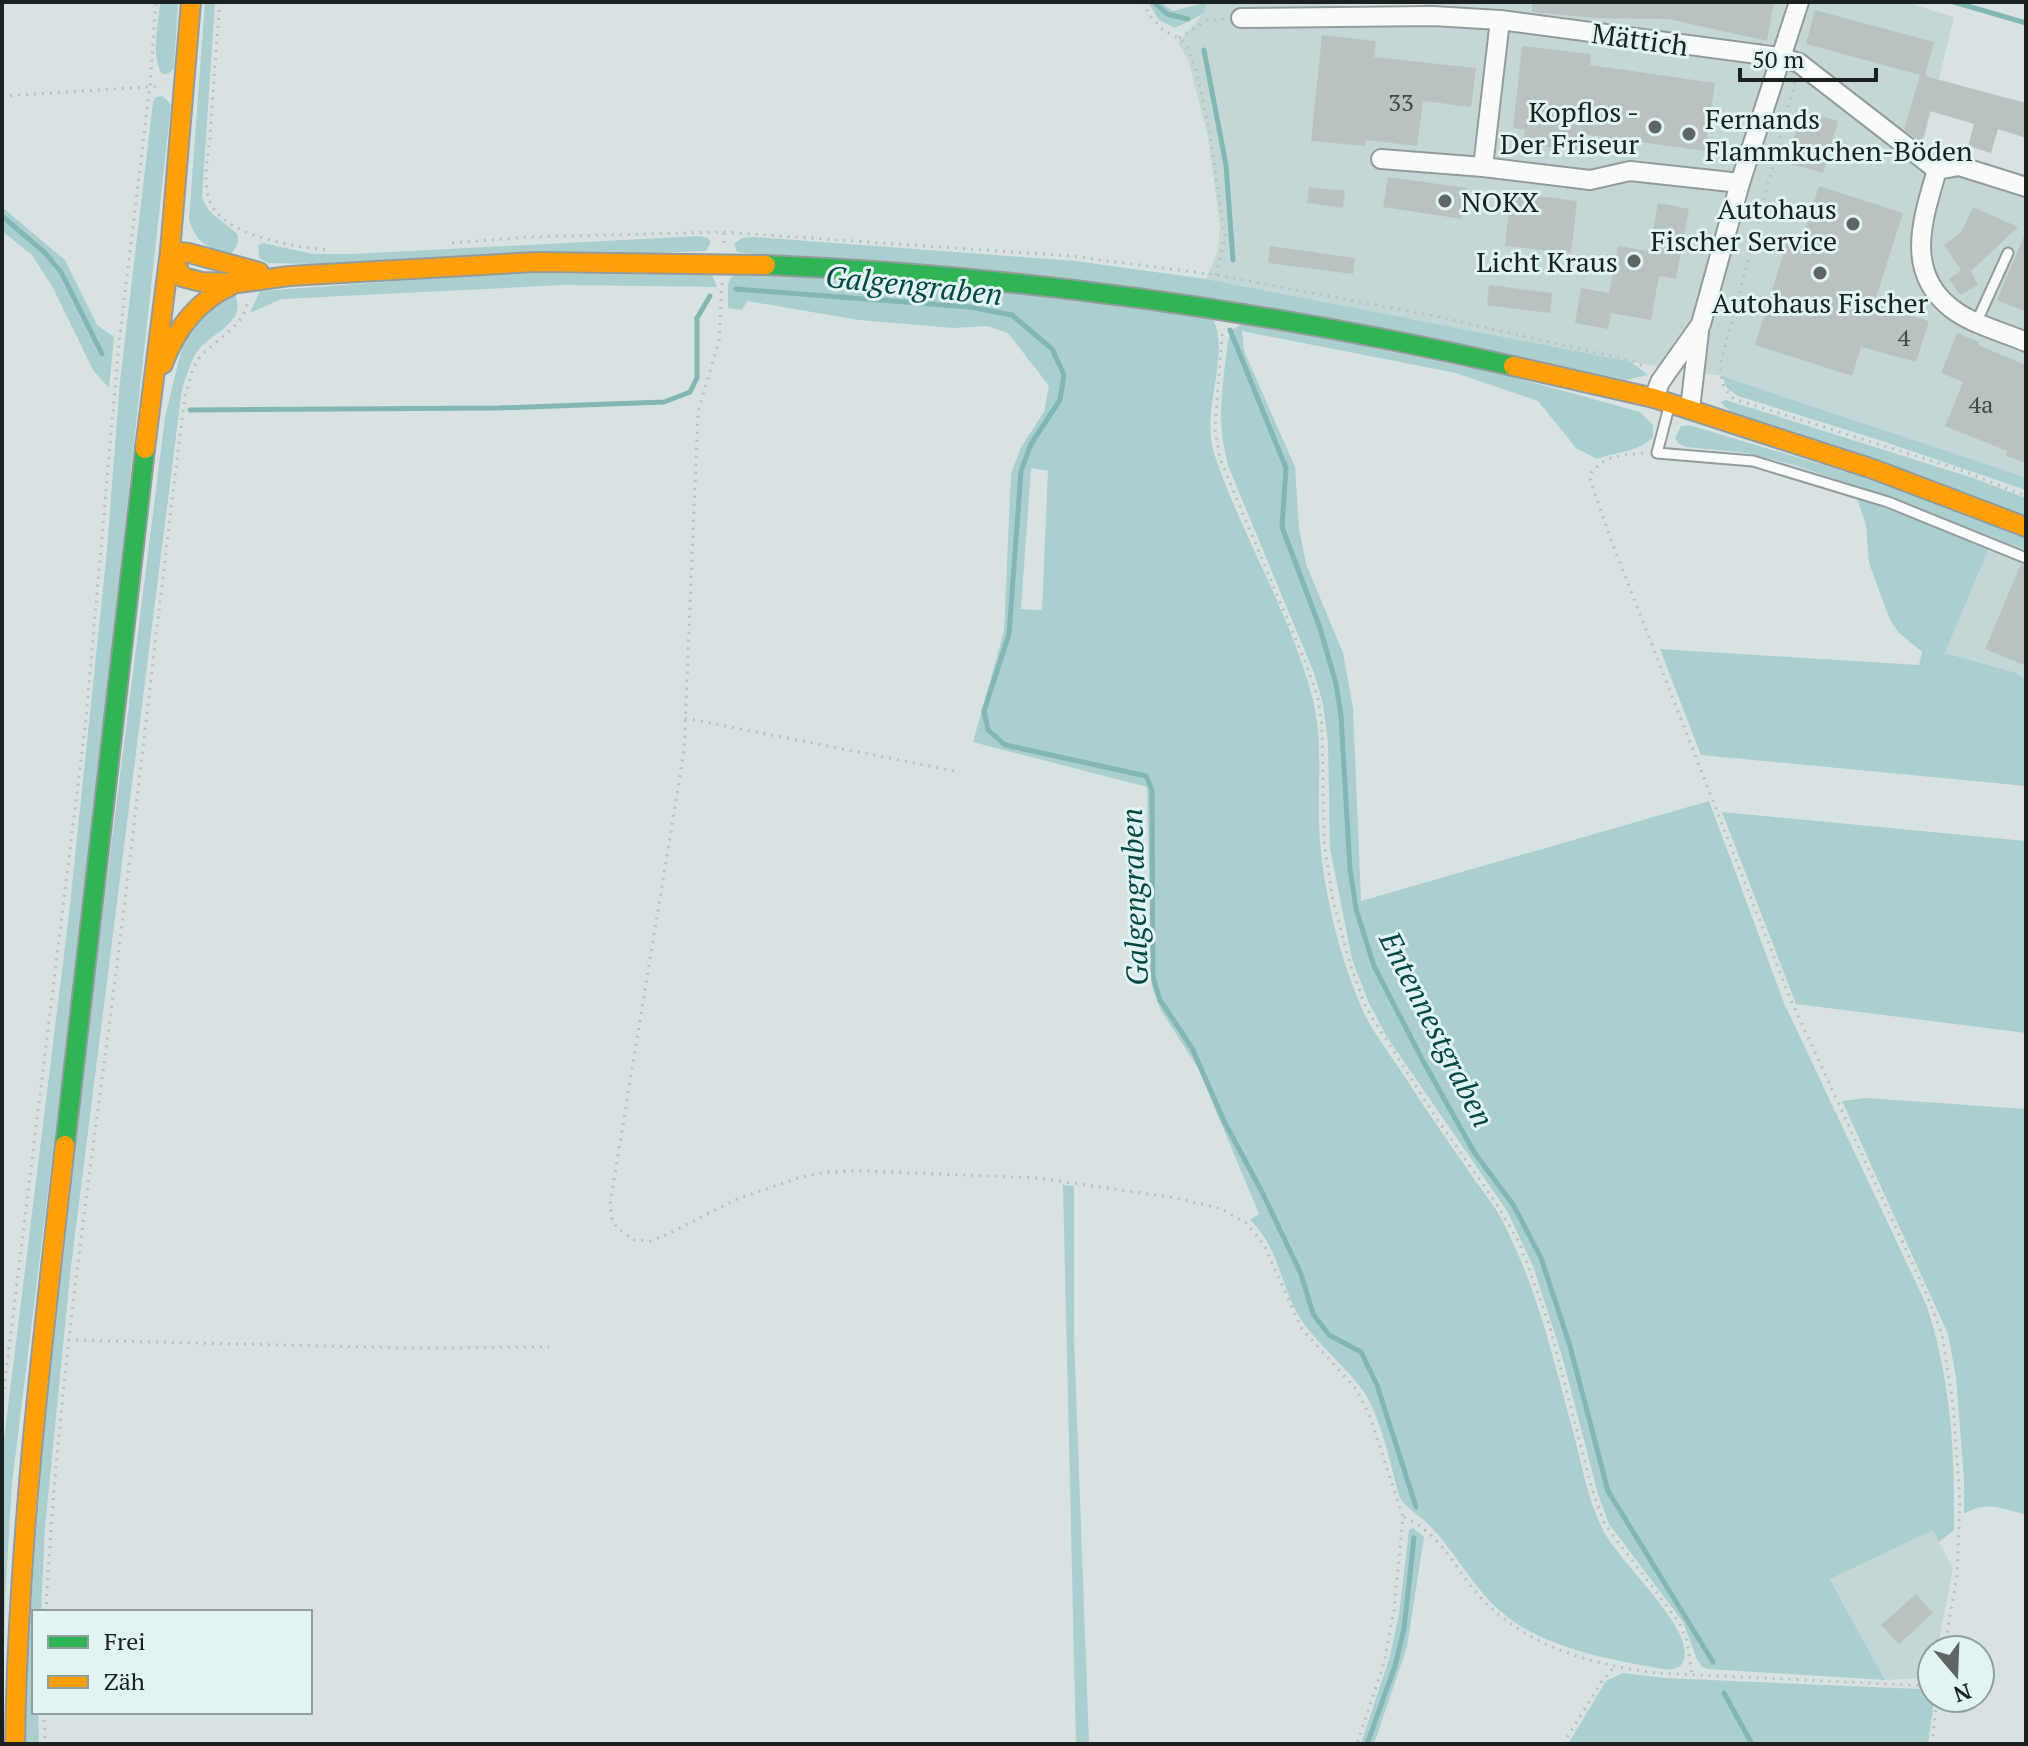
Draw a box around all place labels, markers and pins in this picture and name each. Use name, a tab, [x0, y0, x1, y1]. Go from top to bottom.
place label: Kopflos - Der Friseur	[1500, 93, 1639, 162]
place label: Fernands Flammkuchen-Böden	[1705, 100, 1973, 169]
marker: Kopflos - Der Friseur	[1646, 118, 1664, 136]
marker: Fernands Flammkuchen-Böden	[1680, 125, 1698, 143]
place label: NOKX	[1461, 183, 1539, 220]
place label: Autohaus Fischer Service	[1651, 190, 1837, 259]
marker: NOKX	[1436, 192, 1454, 210]
marker: Autohaus Fischer Service	[1844, 215, 1862, 233]
place label: Licht Kraus	[1476, 243, 1618, 280]
marker: Licht Kraus	[1625, 252, 1643, 270]
marker: Autohaus Fischer	[1811, 264, 1829, 282]
place label: Autohaus Fischer	[1712, 284, 1929, 321]

